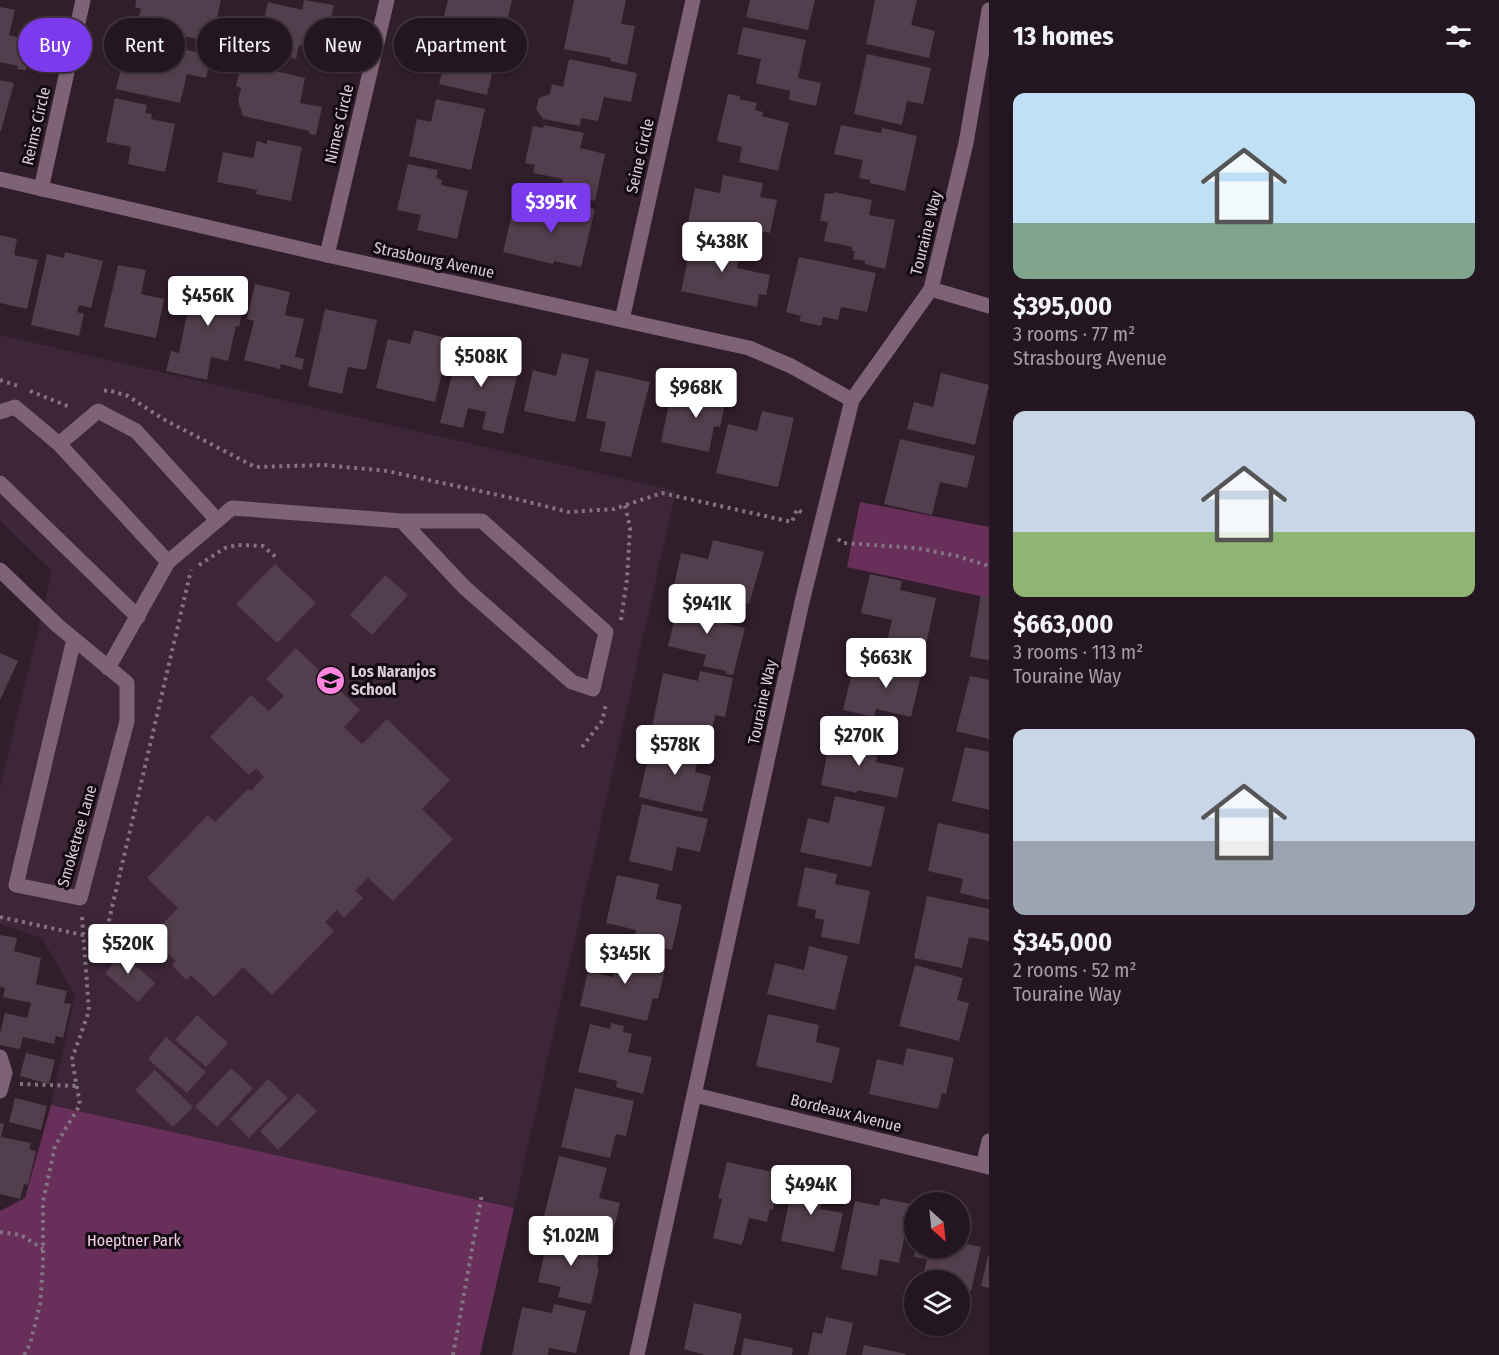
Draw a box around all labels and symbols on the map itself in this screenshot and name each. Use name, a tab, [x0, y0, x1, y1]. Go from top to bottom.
street label: Nimes Circle	[321, 82, 357, 165]
street label: Reims Circle	[18, 85, 54, 167]
street label: Seine Circle	[622, 117, 658, 195]
pin: $395K	[509, 183, 593, 234]
street label: Touraine Way	[906, 188, 946, 277]
pin: $438K	[680, 222, 764, 273]
street label: Strasbourg Avenue	[372, 238, 496, 282]
pin: $456K	[166, 276, 250, 327]
pin: $508K	[439, 337, 523, 388]
pin: $968K	[654, 368, 738, 419]
pin: $941K	[665, 584, 749, 635]
pin: $663K	[844, 638, 928, 689]
street label: Touraine Way	[744, 657, 780, 746]
place label: Los Naranjos School	[351, 662, 436, 699]
school or university icon: Los Naranjos School	[314, 664, 346, 696]
pin: $270K	[817, 716, 901, 767]
pin: $578K	[633, 725, 717, 776]
street label: Smoketree Lane	[53, 783, 101, 889]
pin: $520K	[86, 924, 170, 975]
pin: $345K	[583, 934, 667, 985]
street label: Bordeaux Avenue	[789, 1090, 904, 1136]
pin: $494K	[769, 1165, 853, 1216]
north arrow	[904, 1192, 970, 1258]
pin: $1.02M	[522, 1216, 620, 1267]
park label: Hoeptner Park	[87, 1231, 181, 1250]

